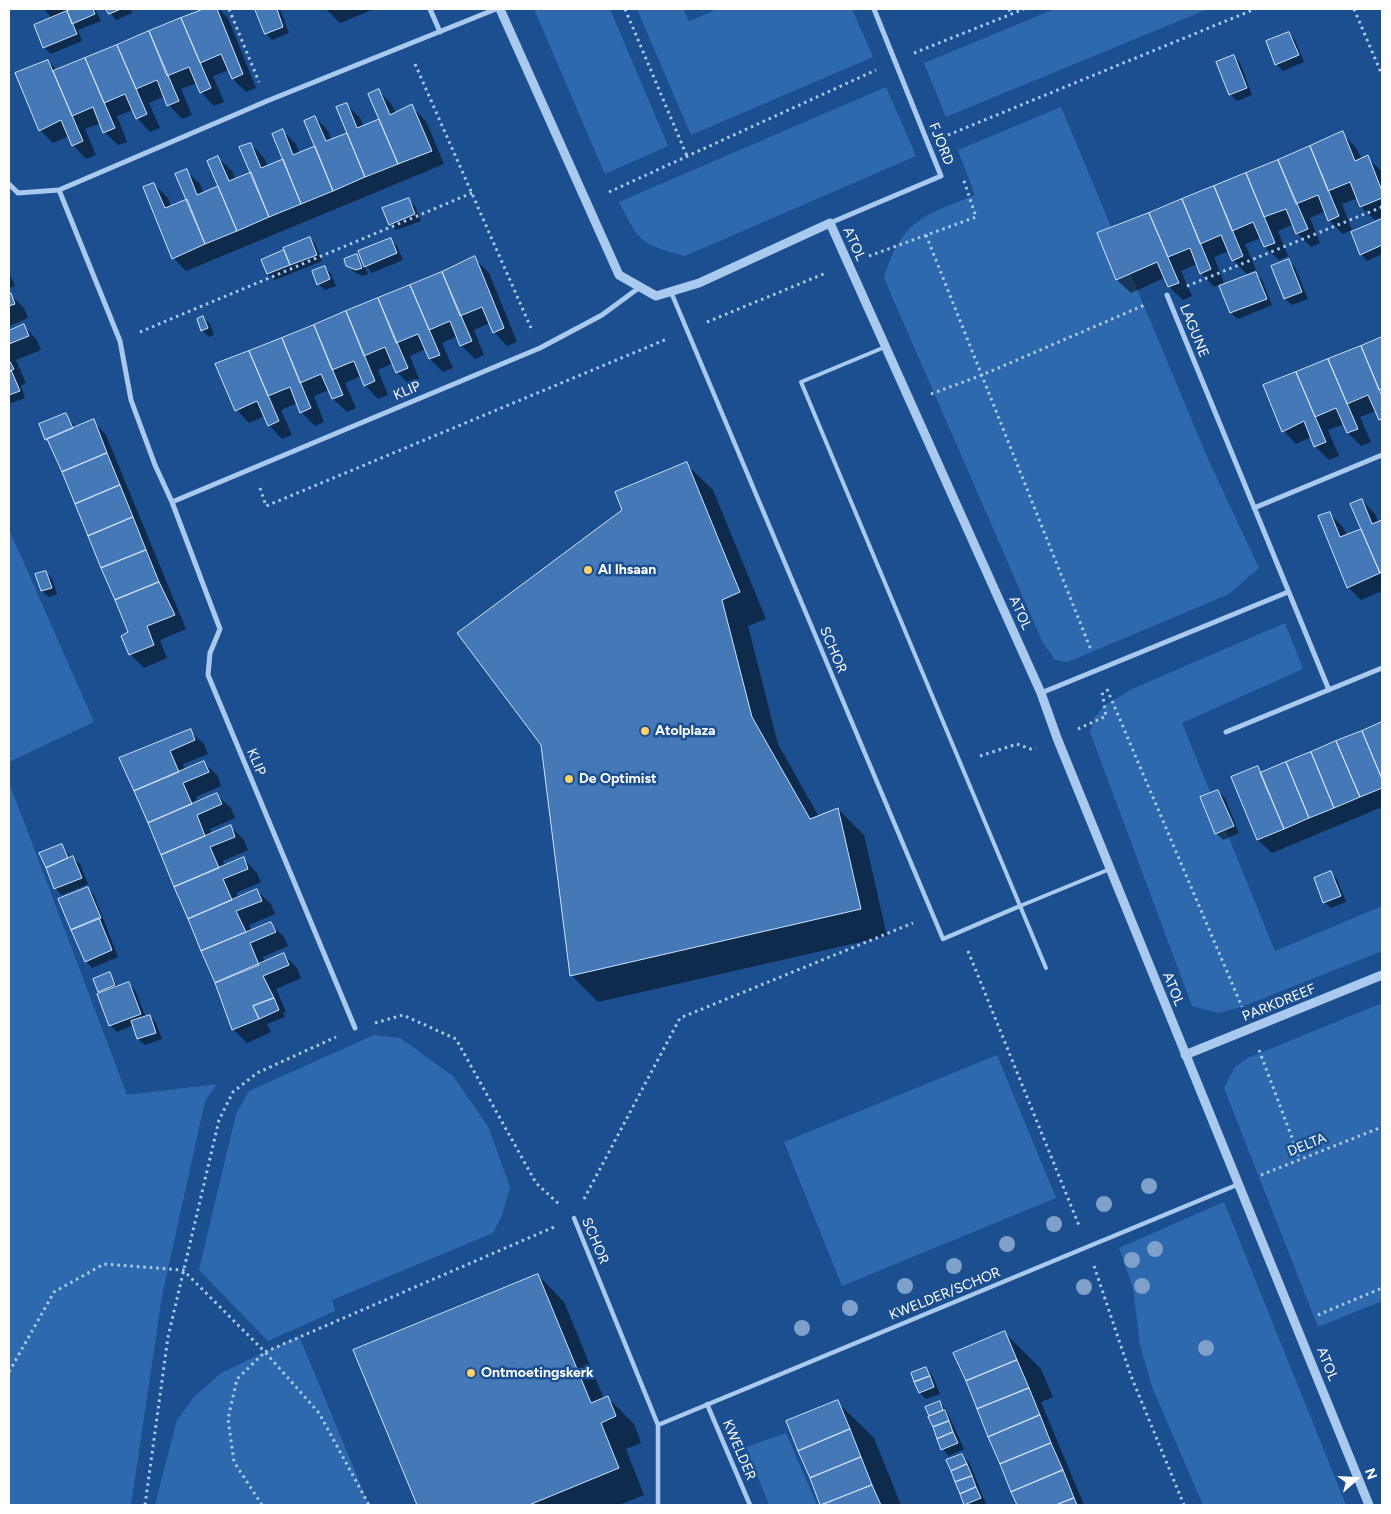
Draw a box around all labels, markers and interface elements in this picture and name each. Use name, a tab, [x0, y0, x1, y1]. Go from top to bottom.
street label: FJORD	[925, 120, 957, 168]
street label: ATOL	[839, 225, 869, 263]
street label: LAGUNE	[1176, 302, 1212, 360]
street label: KLIP	[391, 378, 423, 404]
place label: Al Ihsaan	[598, 562, 656, 578]
marker: Al Ihsaan	[582, 564, 594, 576]
street label: ATOL	[1005, 594, 1035, 632]
street label: SCHOR	[816, 624, 850, 676]
place label: Atolplaza	[655, 723, 716, 739]
marker: Atolplaza	[639, 725, 651, 737]
street label: KLIP	[243, 746, 269, 778]
place label: De Optimist	[579, 771, 657, 787]
marker: De Optimist	[563, 773, 575, 785]
street label: ATOL	[1159, 970, 1187, 1008]
street label: PARKDREEF	[1240, 981, 1318, 1025]
street label: DELTA	[1285, 1130, 1329, 1160]
street label: SCHOR	[578, 1215, 612, 1267]
street label: KWELDER/SCHOR	[887, 1264, 1003, 1324]
street label: ATOL	[1313, 1345, 1341, 1383]
place label: Ontmoetingskerk	[481, 1365, 594, 1381]
marker: Ontmoetingskerk	[465, 1367, 477, 1379]
street label: KWELDER	[719, 1417, 759, 1483]
north arrow	[1331, 1454, 1381, 1504]
text: N	[1361, 1466, 1380, 1482]

